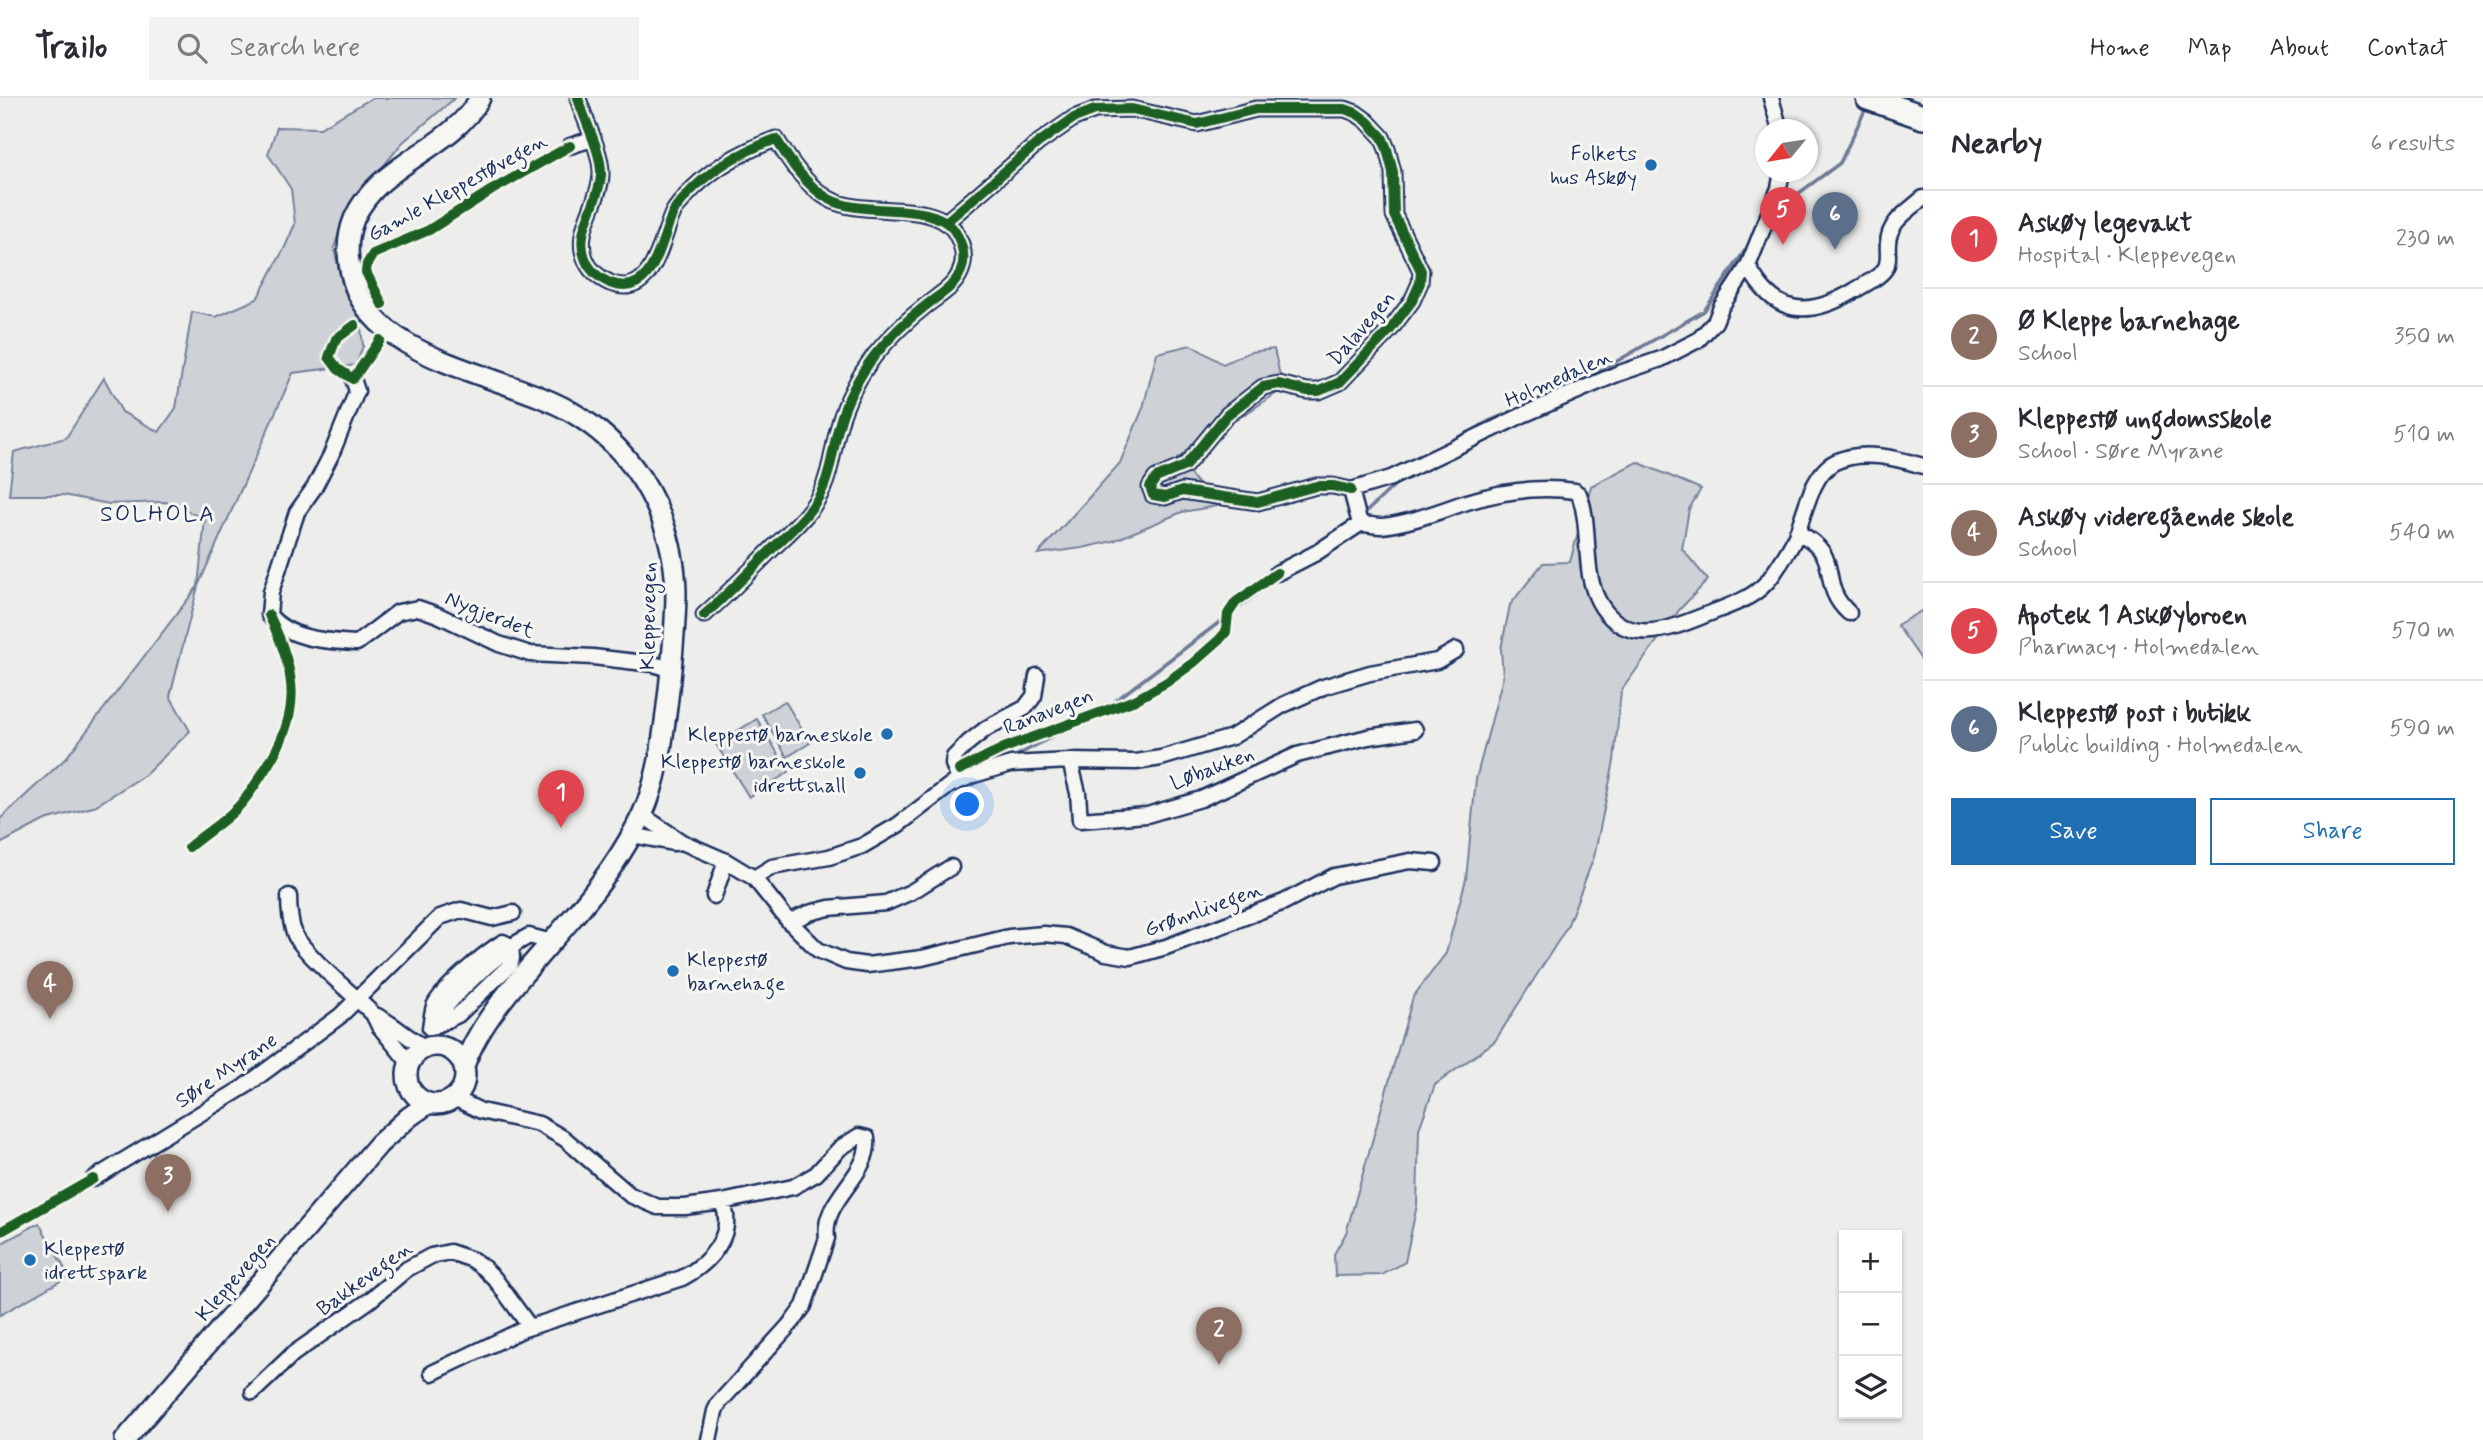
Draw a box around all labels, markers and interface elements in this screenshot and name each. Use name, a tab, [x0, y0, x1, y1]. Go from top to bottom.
search box	[149, 17, 639, 80]
text: Trailo	[35, 26, 107, 70]
icon: search	[173, 29, 211, 67]
text: Search here	[229, 31, 360, 65]
text: Home	[2090, 33, 2150, 64]
text: Map	[2188, 33, 2232, 64]
text: About	[2270, 33, 2329, 64]
text: Contact	[2367, 33, 2448, 64]
north arrow	[1755, 119, 1818, 182]
text: Nearby	[1951, 124, 2042, 163]
street label: Gamle Kleppestøvegen	[363, 127, 554, 251]
text: 6 results	[2371, 129, 2455, 159]
place label: Folkets hus Askøy	[1550, 140, 1637, 192]
marker: Folkets hus Askøy	[1643, 157, 1659, 173]
pin: 5	[1760, 187, 1806, 245]
pin: 6	[1812, 192, 1858, 250]
text: Askøy legevakt	[2018, 207, 2192, 241]
text: 1	[1969, 224, 1979, 254]
text: 230 m	[2396, 224, 2455, 254]
text: Hospital · Kleppevegen	[2018, 241, 2236, 271]
street label: Dalavegen	[1321, 285, 1402, 372]
text: Ø Kleppe barnehage	[2018, 305, 2240, 339]
text: 2	[1968, 322, 1980, 352]
text: 350 m	[2394, 322, 2455, 352]
text: School	[2018, 339, 2078, 369]
street label: Holmedalen	[1501, 343, 1617, 415]
text: Kleppestø ungdomsskole	[2018, 403, 2272, 437]
text: 3	[1969, 420, 1979, 450]
text: 510 m	[2393, 420, 2455, 450]
text: School · Søre Myrane	[2018, 437, 2224, 467]
district label: SOLHOLA	[100, 500, 216, 530]
text: Askøy videregående skole	[2018, 501, 2294, 535]
text: 4	[1967, 518, 1981, 548]
text: 540 m	[2389, 518, 2455, 548]
text: School	[2018, 535, 2078, 565]
street label: Kleppevegen	[634, 562, 665, 670]
street label: Nygjerdet	[440, 584, 539, 647]
text: Apotek 1 Askøybroen	[2018, 599, 2247, 633]
text: 5	[1967, 616, 1981, 646]
text: 570 m	[2391, 616, 2455, 646]
text: Pharmacy · Holmedalen	[2018, 633, 2259, 663]
street label: Ranavegen	[999, 682, 1097, 742]
text: Kleppestø post i butikk	[2018, 697, 2251, 731]
text: 6	[1968, 714, 1980, 744]
text: 590 m	[2389, 714, 2455, 744]
place label: Kleppestø barneskole	[688, 721, 873, 749]
marker: Kleppestø barneskole	[879, 726, 895, 742]
text: Public building · Holmedalen	[2018, 731, 2302, 761]
street label: Løbakken	[1166, 740, 1258, 798]
place label: Kleppestø barneskole idrettshall	[661, 748, 846, 800]
marker: Kleppestø barneskole idrettshall	[852, 765, 868, 781]
pin: 1	[538, 770, 584, 828]
your location	[950, 787, 984, 821]
button: Save	[1951, 798, 2196, 865]
button: Share	[2210, 798, 2455, 865]
street label: Grønnlivegen	[1141, 876, 1267, 946]
place label: Kleppestø barnehage	[687, 946, 785, 1000]
pin: 4	[27, 961, 73, 1019]
marker: Kleppestø barnehage	[665, 963, 681, 979]
street label: Søre Myrane	[170, 1026, 283, 1115]
pin: 3	[145, 1154, 191, 1212]
street label: Kleppevegen	[190, 1228, 283, 1328]
map controls	[1839, 1230, 1902, 1419]
button: +	[1839, 1230, 1902, 1293]
street label: Bakkevegen	[311, 1234, 420, 1325]
place label: Kleppestø idrettspark	[44, 1235, 148, 1287]
marker: Kleppestø idrettspark	[22, 1252, 38, 1268]
button: −	[1839, 1293, 1902, 1356]
pin: 2	[1196, 1307, 1242, 1365]
button: layers	[1839, 1356, 1902, 1419]

